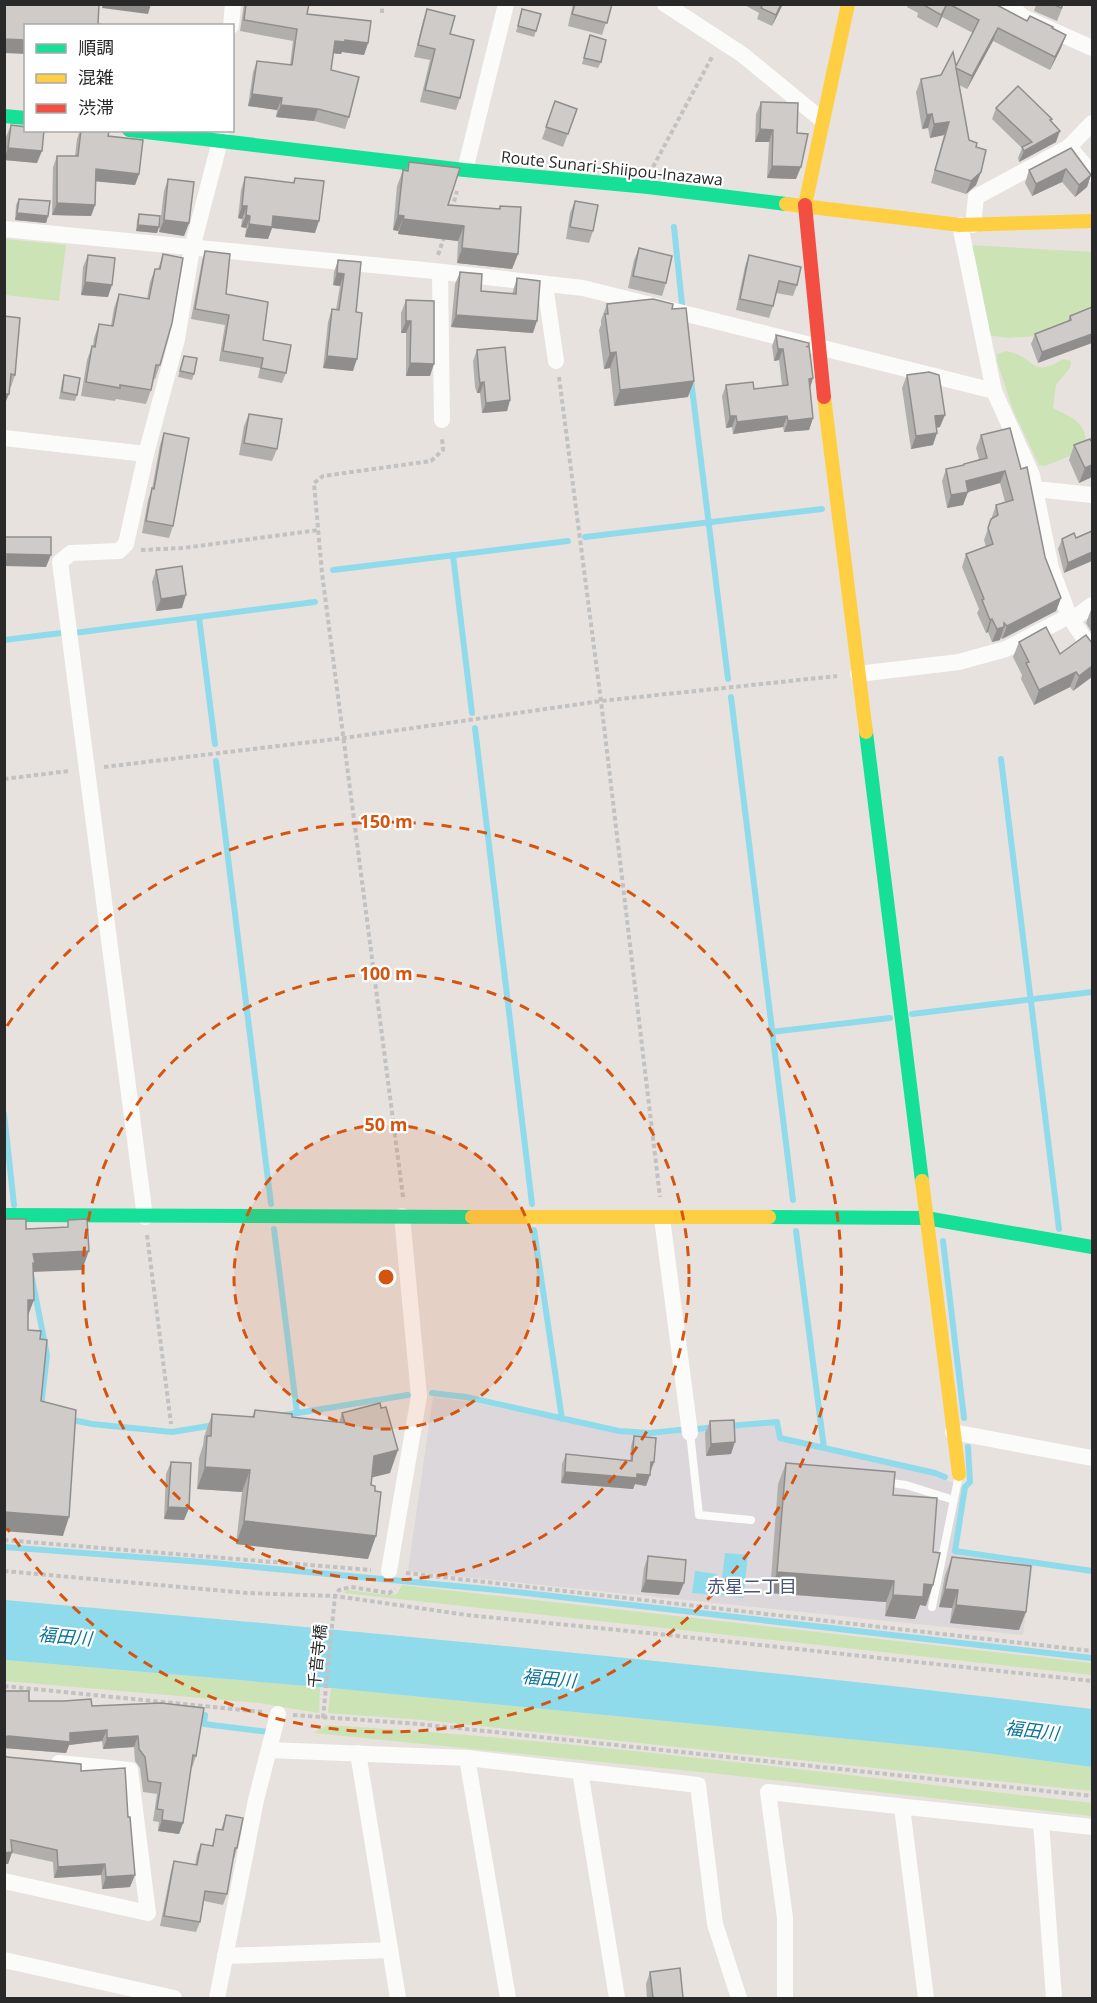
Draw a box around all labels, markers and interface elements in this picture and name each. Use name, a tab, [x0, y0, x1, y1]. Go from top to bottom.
legend	[24, 24, 234, 132]
text: 順調	[78, 35, 114, 59]
text: 混雑	[78, 65, 114, 89]
text: 渋滞	[78, 95, 114, 119]
street label: Route Sunari-Shiipou-Inazawa	[500, 145, 724, 191]
text: 150 m	[359, 809, 413, 833]
text: 100 m	[359, 961, 413, 985]
text: 50 m	[365, 1112, 407, 1136]
centre of rings	[376, 1267, 396, 1287]
district label: 赤星二丁目	[707, 1574, 797, 1598]
water label: 福田川	[37, 1622, 95, 1650]
street label: 千音寺橋	[303, 1623, 331, 1689]
water label: 福田川	[521, 1664, 579, 1692]
water label: 福田川	[1004, 1715, 1062, 1745]

